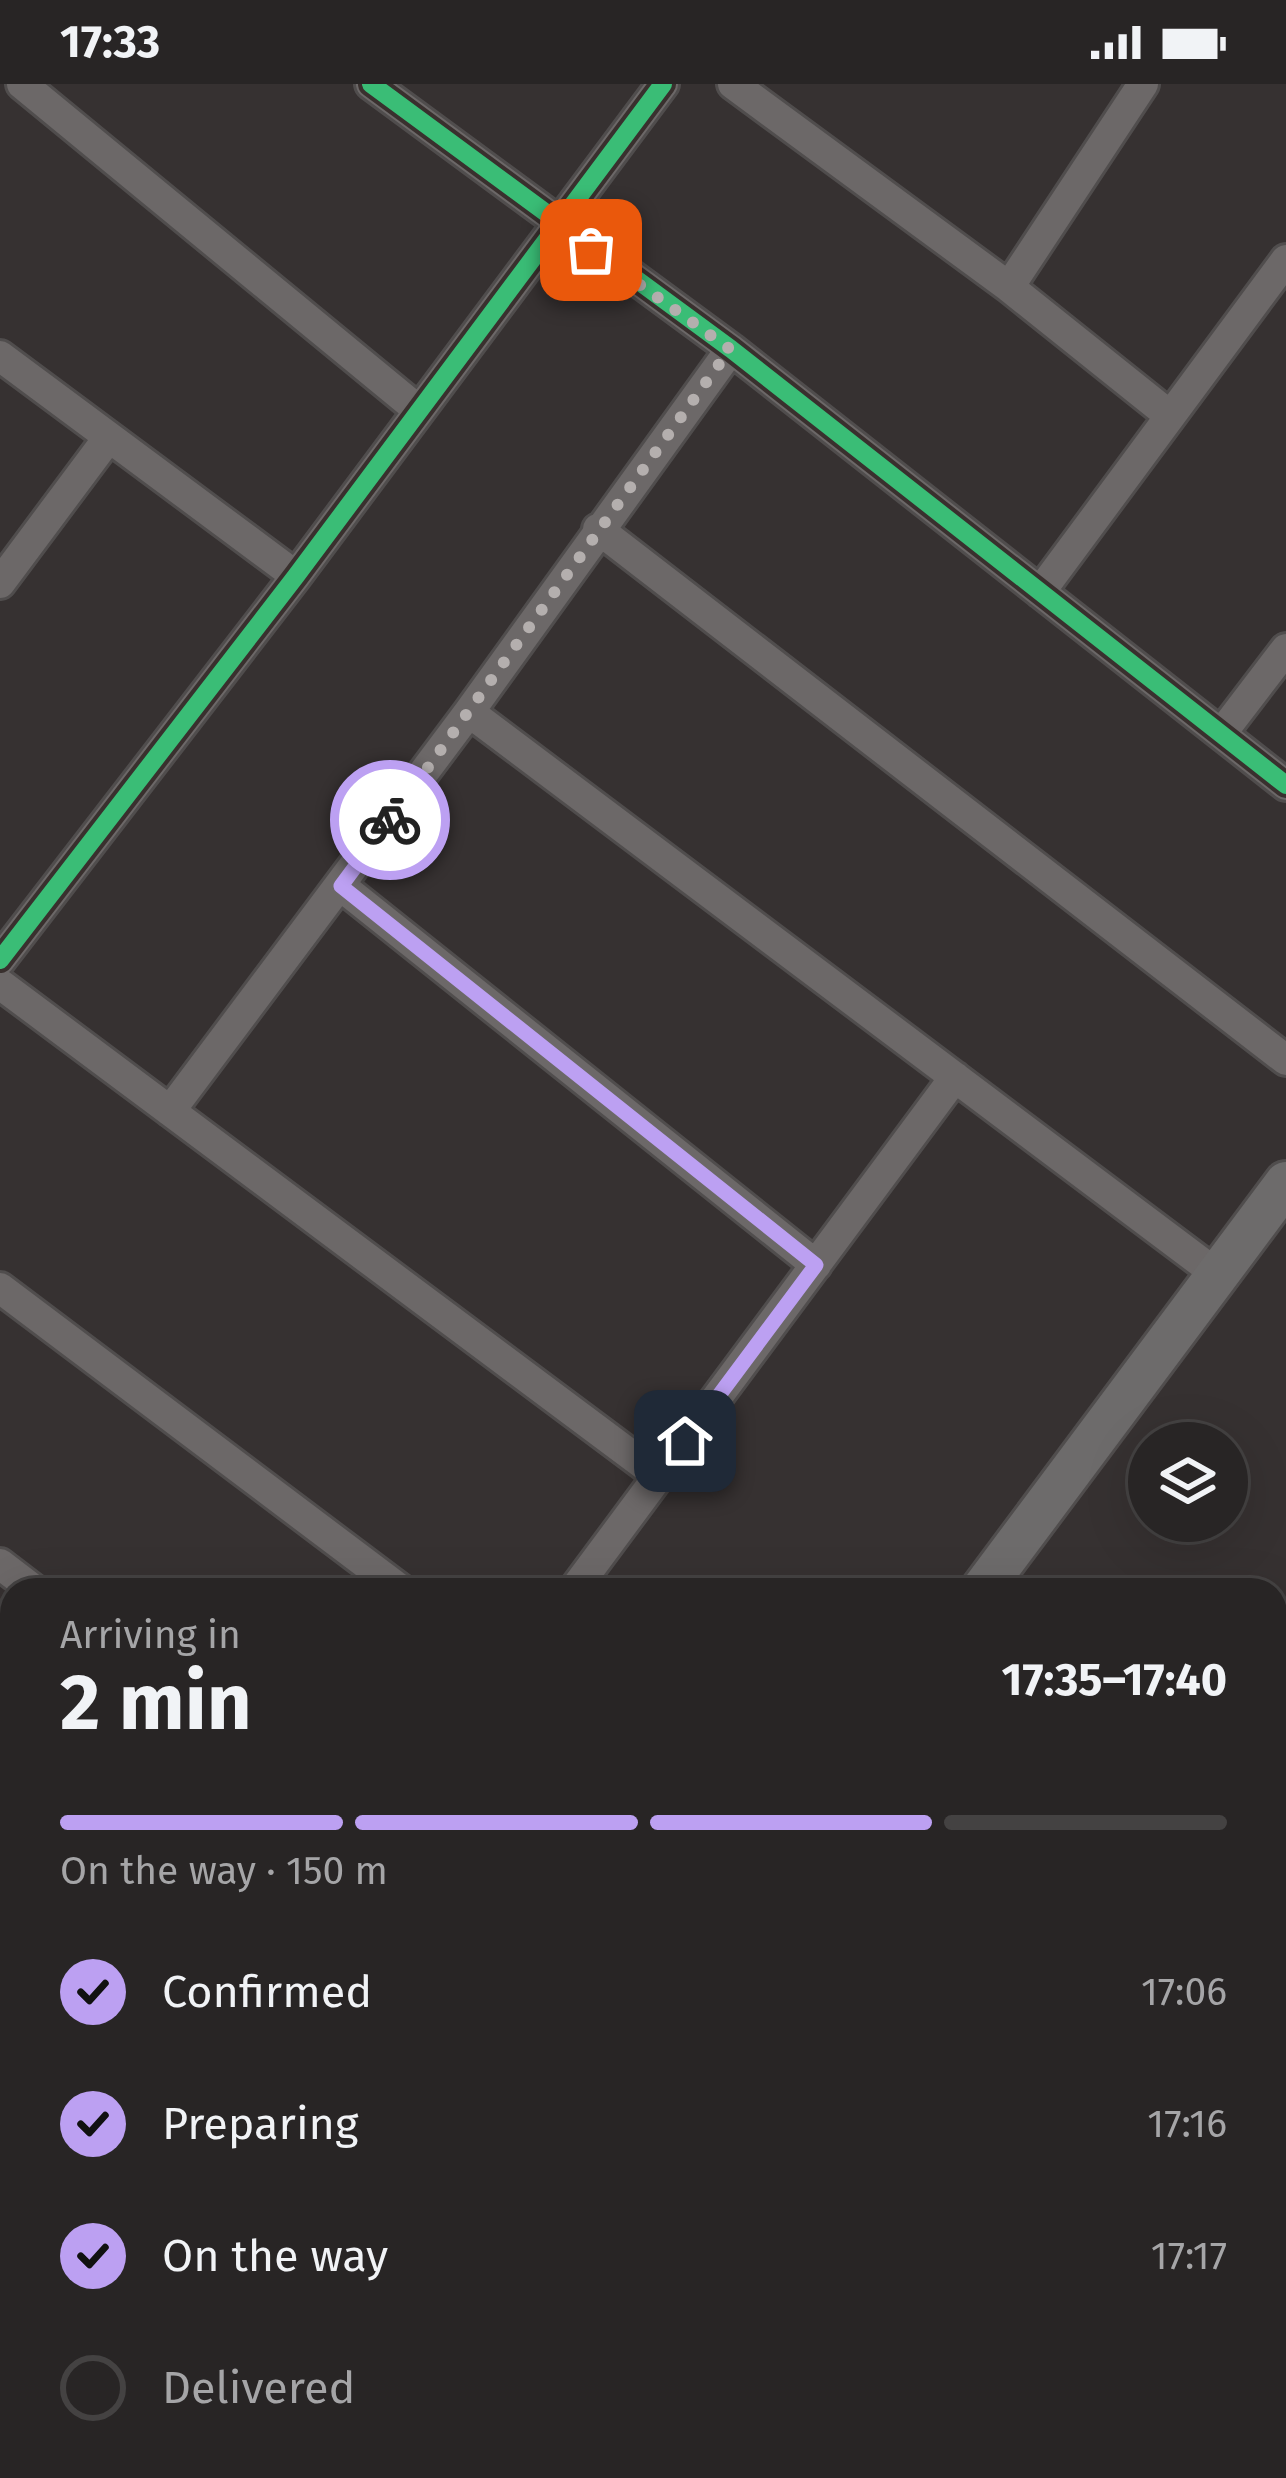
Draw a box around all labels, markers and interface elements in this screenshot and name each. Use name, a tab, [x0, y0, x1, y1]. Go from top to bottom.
text: 17:33	[60, 15, 160, 69]
pin	[540, 199, 642, 301]
icon: bag	[558, 217, 624, 283]
courier	[330, 760, 450, 880]
icon: bike	[357, 787, 423, 853]
pin	[634, 1390, 736, 1492]
icon: home	[652, 1408, 718, 1474]
map controls	[1128, 1422, 1248, 1542]
button: layers	[1128, 1422, 1248, 1542]
text: Arriving in	[60, 1612, 241, 1658]
text: 17:35–17:40	[1002, 1653, 1227, 1707]
text: 2 min	[60, 1656, 252, 1750]
text: On the way · 150 m	[60, 1848, 388, 1894]
icon: check	[60, 1959, 126, 2025]
text: Confirmed	[162, 1965, 372, 2019]
text: 17:06	[1141, 1969, 1227, 2015]
icon: check	[60, 2091, 126, 2157]
text: Preparing	[162, 2097, 358, 2151]
text: 17:16	[1147, 2101, 1227, 2147]
icon: check	[60, 2223, 126, 2289]
text: On the way	[162, 2229, 388, 2283]
text: 17:17	[1151, 2233, 1227, 2279]
text: Delivered	[162, 2361, 355, 2415]

